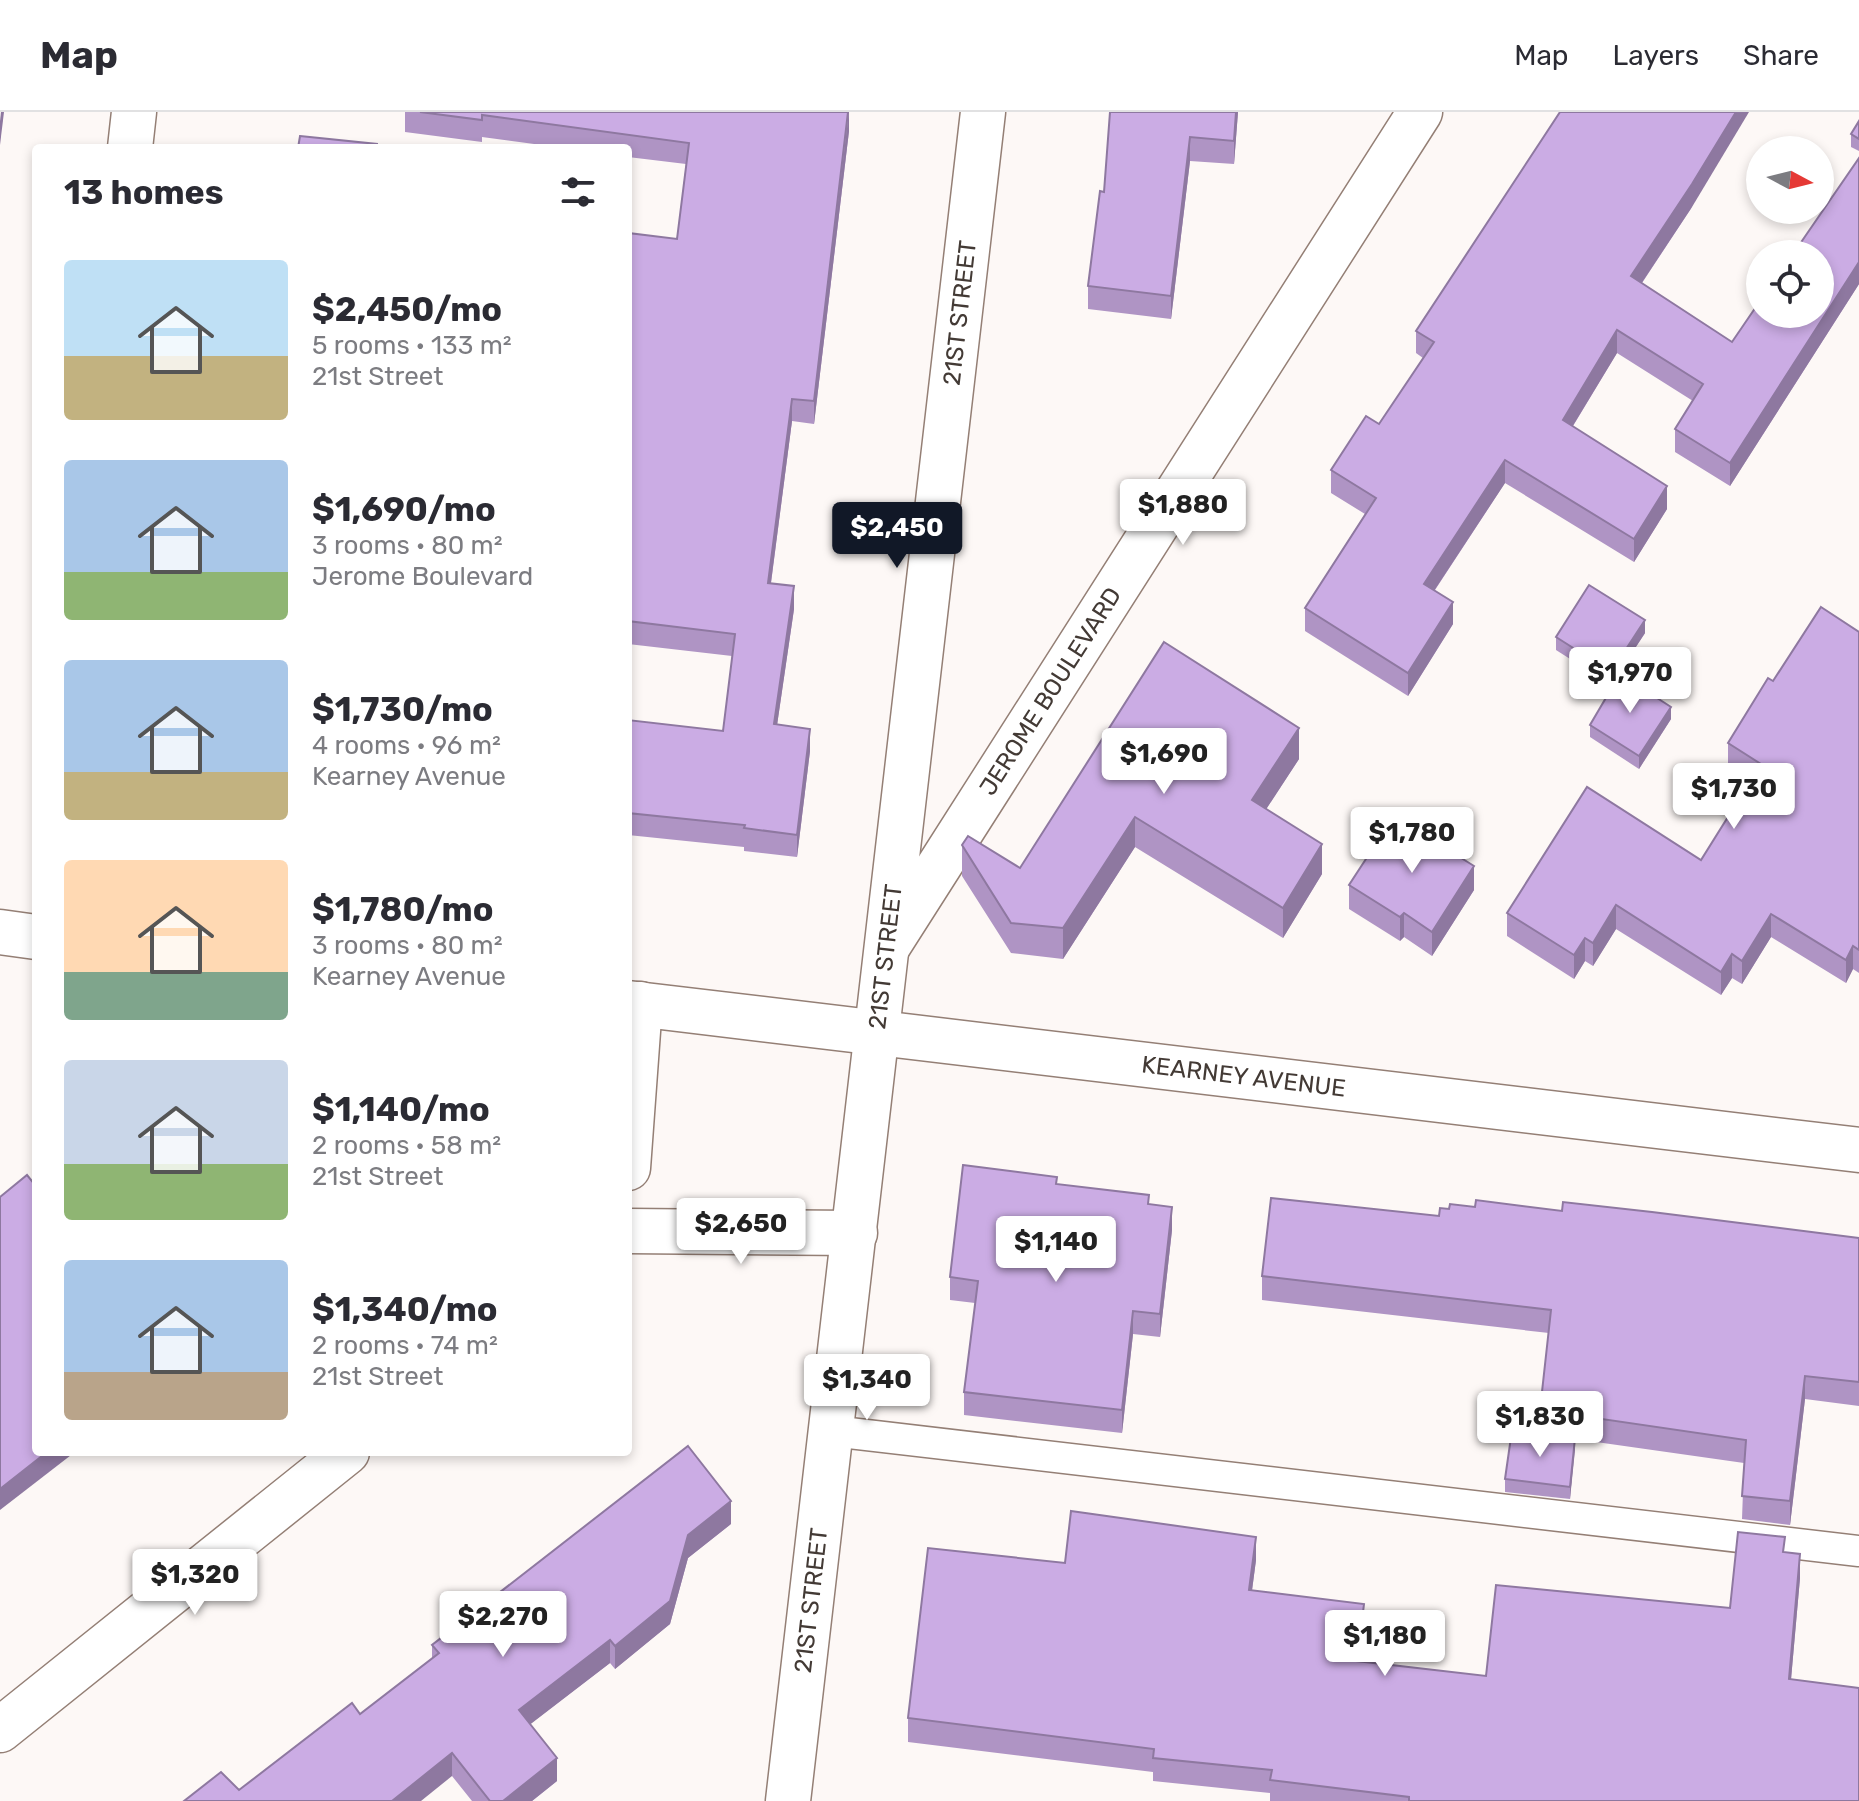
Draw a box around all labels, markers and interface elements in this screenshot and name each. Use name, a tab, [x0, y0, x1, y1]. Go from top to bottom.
text: Map	[40, 32, 118, 78]
text: Map	[1514, 39, 1569, 72]
text: Layers	[1613, 39, 1699, 72]
text: Share	[1743, 39, 1819, 72]
north arrow	[1746, 136, 1834, 224]
map controls	[1746, 136, 1834, 328]
icon: filters	[556, 170, 600, 214]
text: 13 homes	[64, 172, 224, 213]
street label: 21ST STREET	[938, 239, 982, 387]
button: locate	[1746, 240, 1834, 328]
text: $2,450/mo	[312, 289, 502, 330]
icon: home	[128, 292, 224, 388]
text: 5 rooms · 133 m²	[312, 330, 512, 361]
text: 21st Street	[312, 361, 443, 392]
pin: $1,880	[1118, 479, 1248, 547]
text: $1,690/mo	[312, 489, 496, 530]
text: $1,880	[1138, 489, 1228, 520]
icon: home	[128, 492, 224, 588]
pin: $2,450	[832, 502, 962, 570]
text: $2,450	[850, 512, 944, 543]
text: 3 rooms · 80 m²	[312, 530, 503, 561]
text: Jerome Boulevard	[312, 561, 533, 592]
street label: JEROME BOULEVARD	[974, 582, 1127, 801]
pin: $1,970	[1565, 647, 1695, 715]
text: $1,970	[1587, 657, 1673, 688]
text: $1,730/mo	[312, 689, 493, 730]
icon: home	[128, 692, 224, 788]
pin: $1,690	[1099, 728, 1229, 796]
text: 4 rooms · 96 m²	[312, 730, 501, 761]
text: $1,690	[1120, 738, 1208, 769]
text: Kearney Avenue	[312, 761, 506, 792]
pin: $1,730	[1669, 763, 1799, 831]
text: $1,730	[1691, 773, 1777, 804]
pin: $1,780	[1347, 807, 1477, 875]
text: $1,780	[1369, 817, 1455, 848]
street label: 21ST STREET	[863, 883, 908, 1031]
text: $1,780/mo	[312, 889, 493, 930]
icon: home	[128, 892, 224, 988]
text: 3 rooms · 80 m²	[312, 930, 503, 961]
text: Kearney Avenue	[312, 961, 506, 992]
street label: KEARNEY AVENUE	[1140, 1050, 1347, 1103]
text: $1,140/mo	[312, 1089, 490, 1130]
icon: home	[128, 1092, 224, 1188]
text: 2 rooms · 58 m²	[312, 1130, 501, 1161]
text: 21st Street	[312, 1161, 443, 1192]
pin: $2,650	[676, 1198, 806, 1266]
text: $2,650	[695, 1208, 787, 1239]
pin: $1,140	[991, 1216, 1121, 1284]
text: $1,140	[1014, 1226, 1098, 1257]
text: $1,340/mo	[312, 1289, 498, 1330]
icon: home	[128, 1292, 224, 1388]
text: 2 rooms · 74 m²	[312, 1330, 498, 1361]
pin: $1,340	[802, 1354, 932, 1422]
text: 21st Street	[312, 1361, 443, 1392]
text: $1,340	[822, 1364, 912, 1395]
pin: $1,830	[1475, 1391, 1605, 1459]
text: $1,830	[1495, 1401, 1585, 1432]
street label: 21ST STREET	[789, 1526, 833, 1674]
pin: $1,320	[130, 1549, 260, 1617]
text: $1,320	[150, 1559, 240, 1590]
pin: $2,270	[438, 1591, 568, 1659]
text: $2,270	[458, 1601, 548, 1632]
pin: $1,180	[1320, 1610, 1450, 1678]
text: $1,180	[1343, 1620, 1427, 1651]

